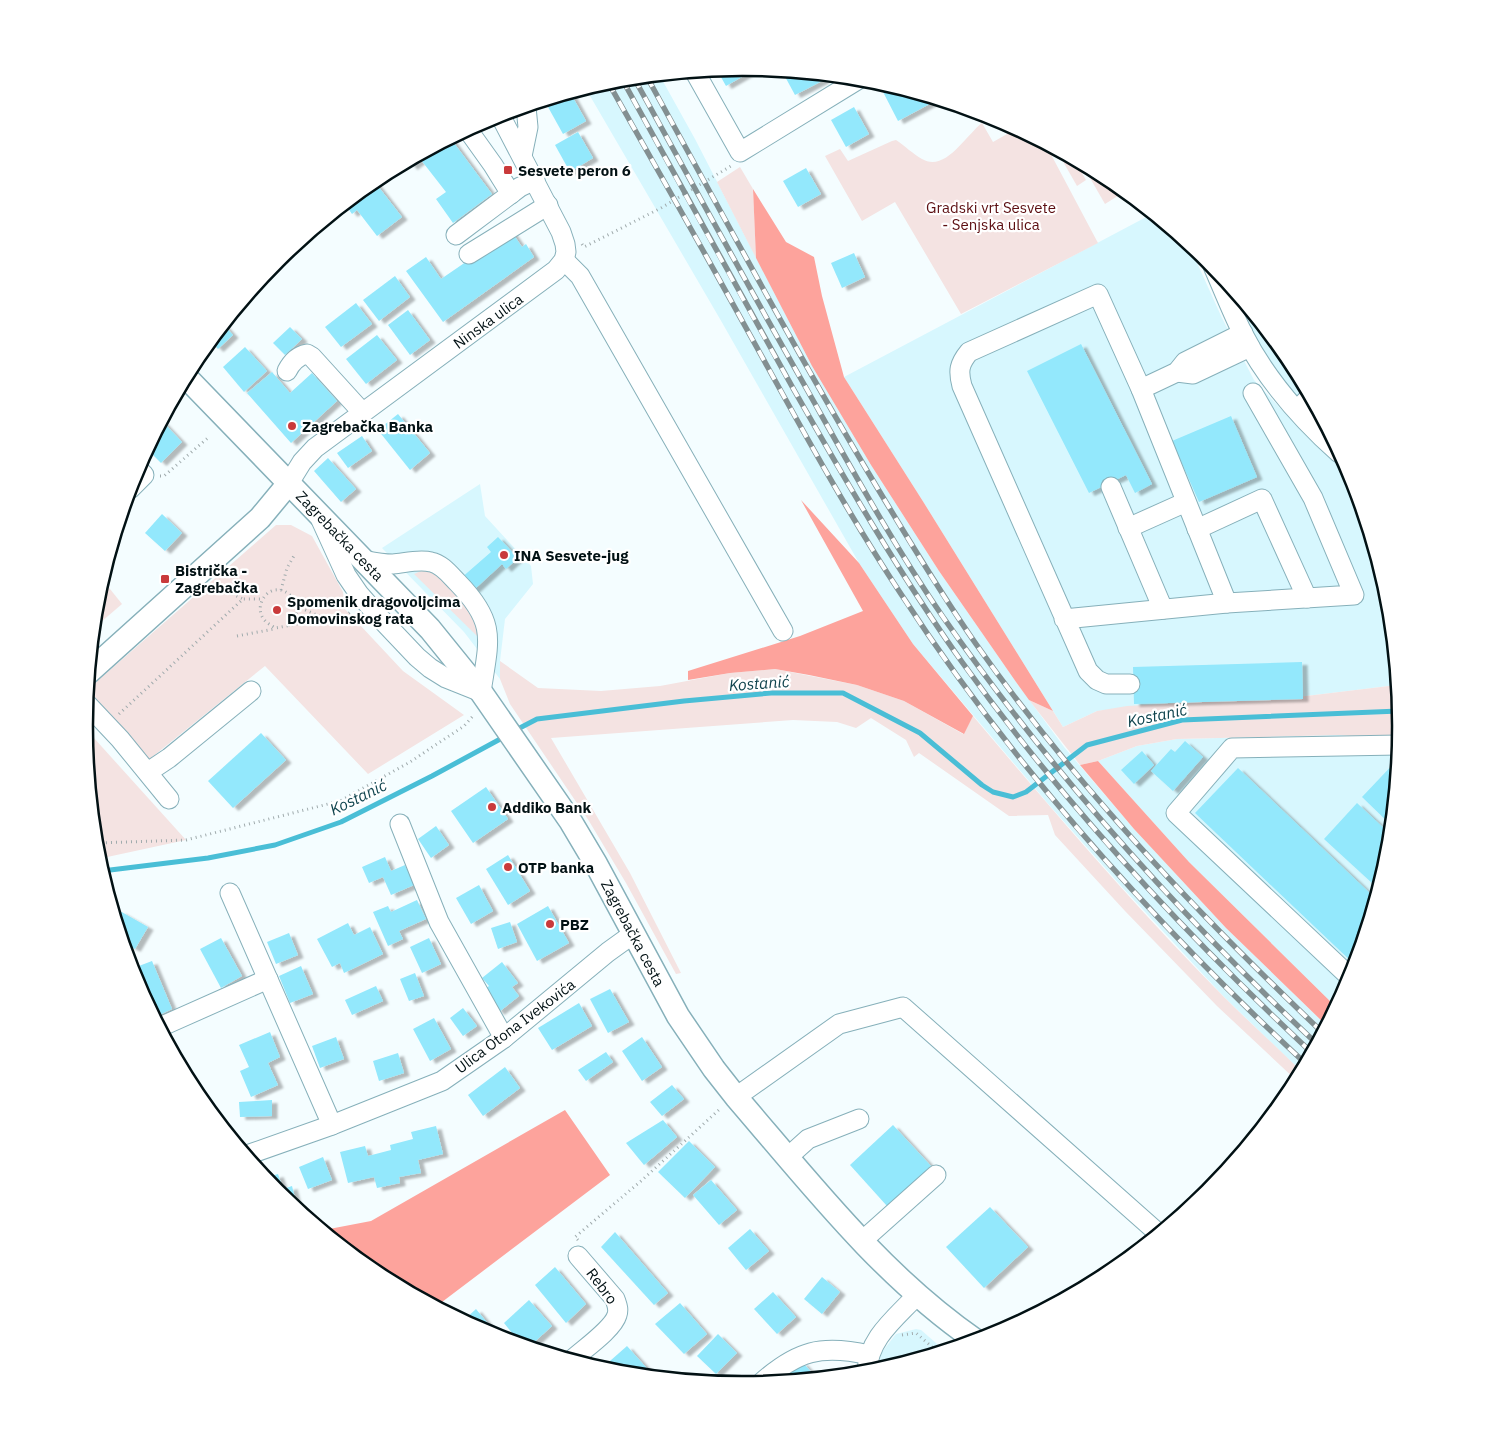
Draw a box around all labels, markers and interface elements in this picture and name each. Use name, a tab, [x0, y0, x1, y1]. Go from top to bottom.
place label: Sesvete peron 6	[518, 161, 631, 180]
marker: Sesvete peron 6	[502, 164, 514, 176]
park label: Gradski vrt Sesvete - Senjska ulica	[926, 198, 1056, 234]
street label: Ninska ulica	[449, 289, 527, 353]
place label: Zagrebačka Banka	[302, 417, 434, 436]
marker: Zagrebačka Banka	[286, 420, 298, 432]
street label: Zagrebačka cesta	[292, 487, 388, 585]
place label: INA Sesvete-jug	[514, 546, 629, 565]
marker: INA Sesvete-jug	[498, 549, 510, 561]
place label: Bistrička - Zagrebačka	[175, 561, 258, 597]
marker: Bistrička - Zagrebačka	[159, 573, 171, 585]
place label: Spomenik dragovoljcima Domovinskog rata	[287, 592, 461, 628]
marker: Spomenik dragovoljcima Domovinskog rata	[271, 604, 283, 616]
water label: Kostanić	[728, 671, 790, 695]
water label: Kostanić	[1125, 699, 1189, 731]
water label: Kostanić	[326, 775, 390, 819]
place label: Addiko Bank	[502, 798, 592, 817]
marker: Addiko Bank	[486, 801, 498, 813]
place label: OTP banka	[518, 858, 595, 877]
marker: OTP banka	[502, 861, 514, 873]
street label: Zagrebačka cesta	[597, 876, 669, 990]
place label: PBZ	[560, 915, 589, 934]
marker: PBZ	[544, 918, 556, 930]
street label: Ulica Otona Ivekovića	[451, 975, 579, 1077]
street label: Rebro	[582, 1264, 622, 1308]

